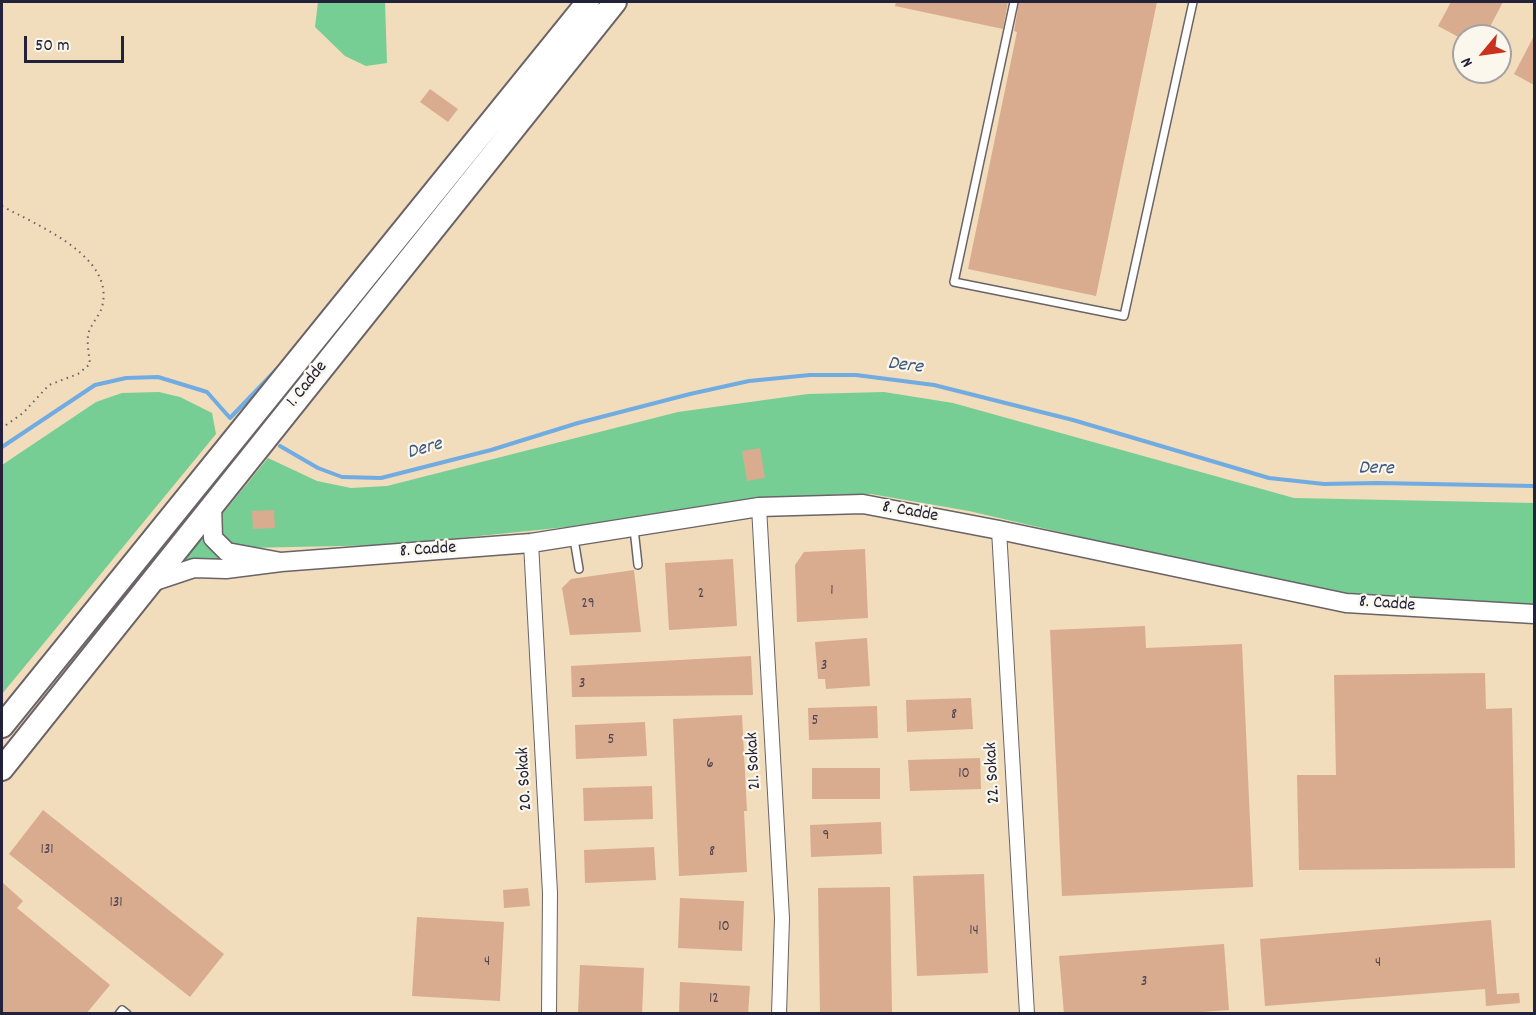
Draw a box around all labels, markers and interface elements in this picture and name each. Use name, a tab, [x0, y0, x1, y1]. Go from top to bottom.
scale bar	[27, 24, 128, 62]
north arrow	[1452, 24, 1512, 84]
text: 50 m	[35, 34, 70, 59]
text: N	[1456, 53, 1480, 71]
water label: Dere	[886, 353, 924, 381]
street label: 1. Cadde	[283, 358, 333, 412]
water label: Dere	[405, 434, 445, 466]
water label: Dere	[1358, 458, 1394, 482]
street label: 8. Cadde	[880, 497, 940, 529]
street label: 8. Cadde	[399, 538, 457, 564]
house number: 1	[830, 583, 834, 601]
house number: 2	[698, 586, 704, 604]
street label: 8. Cadde	[1358, 592, 1416, 618]
house number: 29	[581, 596, 595, 614]
house number: 3	[821, 658, 827, 676]
house number: 3	[579, 676, 585, 694]
house number: 8	[951, 707, 957, 725]
house number: 5	[812, 713, 818, 731]
street label: 21. Sokak	[743, 731, 767, 791]
house number: 5	[608, 732, 614, 750]
street label: 22. Sokak	[982, 741, 1006, 805]
street label: 20. Sokak	[514, 747, 538, 811]
house number: 6	[706, 756, 714, 774]
house number: 10	[958, 766, 970, 784]
house number: 9	[823, 828, 829, 846]
house number: 131	[40, 842, 54, 860]
house number: 8	[709, 844, 715, 862]
house number: 131	[109, 895, 123, 913]
house number: 10	[718, 919, 730, 937]
house number: 14	[969, 923, 979, 941]
house number: 4	[484, 954, 490, 972]
house number: 4	[1375, 955, 1381, 973]
house number: 3	[1141, 974, 1147, 992]
house number: 12	[709, 991, 719, 1009]

